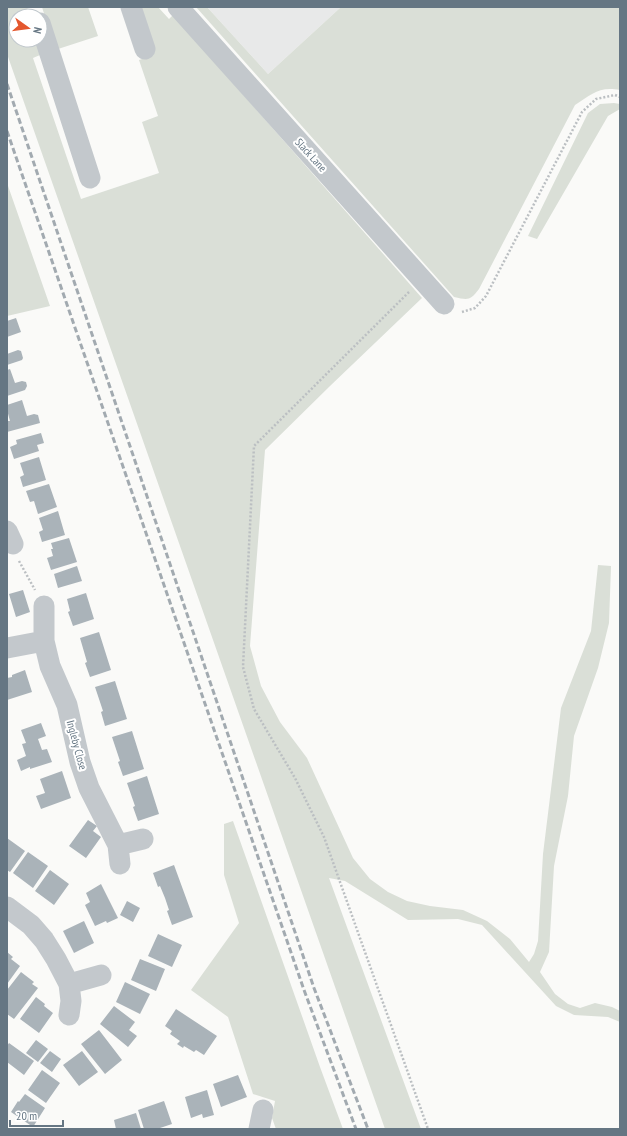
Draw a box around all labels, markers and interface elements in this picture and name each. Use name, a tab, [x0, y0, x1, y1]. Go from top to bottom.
north arrow	[8, 8, 48, 48]
text: N	[30, 26, 45, 35]
street label: Slack Lane	[292, 135, 330, 175]
street label: Ingleby Close	[64, 719, 90, 772]
scale bar	[10, 1102, 63, 1128]
text: 20 m	[16, 1108, 37, 1123]

